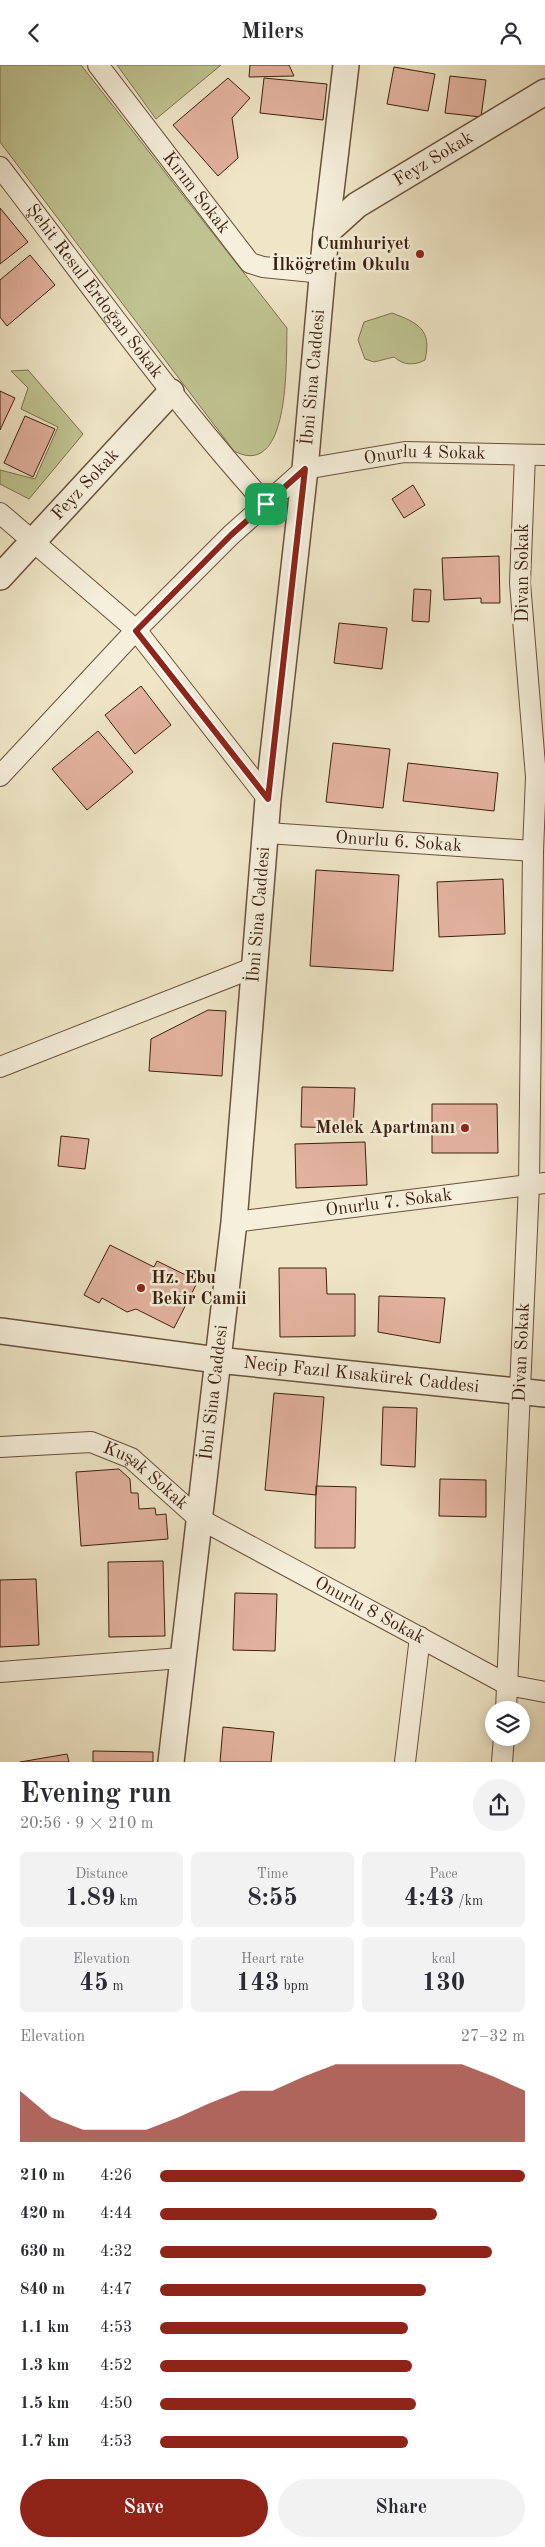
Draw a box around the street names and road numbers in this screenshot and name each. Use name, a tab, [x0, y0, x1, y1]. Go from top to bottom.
street label: Feyz Sokak	[391, 128, 476, 190]
street label: Kırım Sokak	[159, 148, 233, 237]
street label: Şehit Resul Erdoğan Sokak	[23, 201, 166, 382]
street label: İbni Sina Caddesi	[295, 309, 328, 446]
street label: Onurlu 4 Sokak	[363, 443, 486, 468]
street label: Feyz Sokak	[49, 446, 122, 523]
street label: Divan Sokak	[514, 523, 532, 623]
street label: Onurlu 6. Sokak	[335, 829, 463, 855]
street label: İbni Sina Caddesi	[241, 846, 273, 983]
street label: Onurlu 7. Sokak	[325, 1186, 453, 1219]
street label: Divan Sokak	[510, 1302, 533, 1402]
street label: İbni Sina Caddesi	[194, 1324, 231, 1461]
street label: Necip Fazıl Kısakürek Caddesi	[243, 1354, 480, 1396]
street label: Kuşak Sokak	[100, 1439, 191, 1513]
street label: Onurlu 8 Sokak	[311, 1574, 428, 1647]

